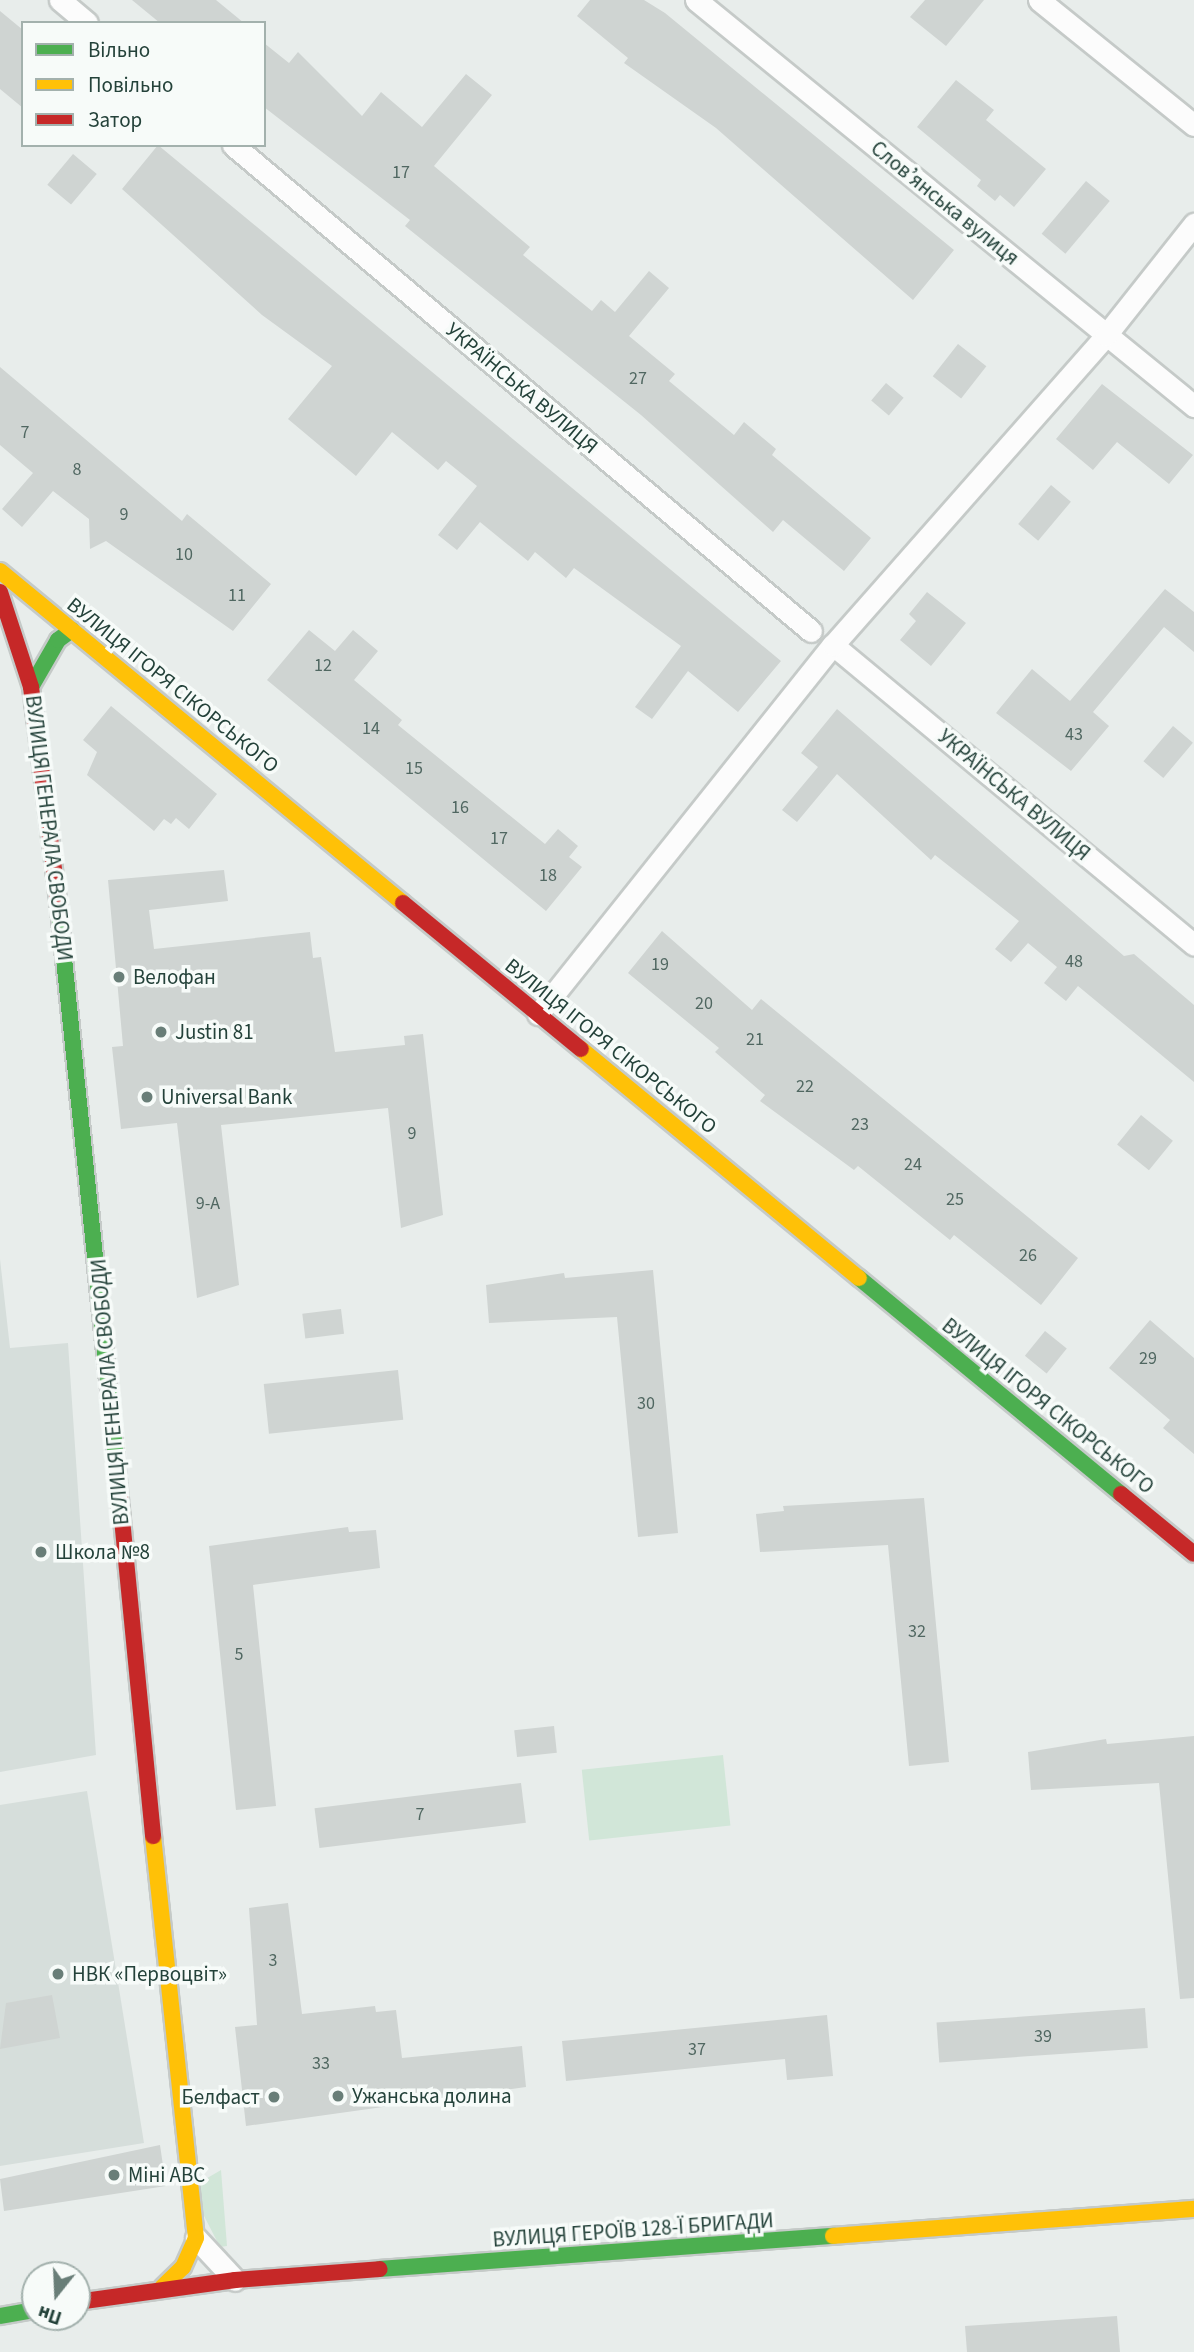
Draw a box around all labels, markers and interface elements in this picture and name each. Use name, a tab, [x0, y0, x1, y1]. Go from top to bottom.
legend	[21, 21, 266, 147]
text: Вільно	[88, 35, 150, 65]
text: Повільно	[88, 70, 173, 100]
text: Затор	[88, 105, 142, 135]
street label: Словʼянська вулиця	[866, 136, 1024, 270]
house number: 17	[392, 162, 410, 184]
street label: УКРАЇНСЬКА ВУЛИЦЯ	[441, 317, 603, 459]
house number: 27	[629, 368, 647, 390]
house number: 7	[21, 422, 29, 444]
house number: 8	[73, 459, 81, 481]
house number: 9	[120, 504, 128, 526]
house number: 10	[175, 544, 193, 566]
house number: 11	[228, 585, 246, 607]
street label: ВУЛИЦЯ ІГОРЯ СІКОРСЬКОГО	[62, 592, 284, 778]
house number: 12	[314, 655, 332, 677]
street label: ВУЛИЦЯ ГЕНЕРАЛА СВОБОДИ	[20, 694, 78, 962]
house number: 14	[362, 718, 380, 740]
street label: УКРАЇНСЬКА ВУЛИЦЯ	[933, 724, 1095, 866]
house number: 43	[1065, 724, 1083, 746]
house number: 15	[405, 758, 423, 780]
house number: 16	[451, 797, 469, 819]
house number: 17	[490, 828, 508, 850]
house number: 18	[539, 865, 557, 887]
house number: 48	[1065, 951, 1083, 973]
street label: ВУЛИЦЯ ІГОРЯ СІКОРСЬКОГО	[500, 953, 722, 1139]
house number: 19	[651, 954, 669, 976]
place label: Велофан	[133, 964, 216, 990]
marker: Велофан	[111, 969, 127, 985]
house number: 20	[695, 993, 713, 1015]
place label: Justin 81	[175, 1019, 254, 1045]
marker: Justin 81	[153, 1024, 169, 1040]
house number: 21	[746, 1029, 764, 1051]
house number: 22	[796, 1076, 814, 1098]
place label: Universal Bank	[161, 1084, 292, 1110]
marker: Universal Bank	[139, 1089, 155, 1105]
house number: 23	[851, 1114, 869, 1136]
house number: 9	[408, 1123, 416, 1145]
house number: 24	[904, 1154, 922, 1176]
house number: 25	[946, 1189, 964, 1211]
house number: 9-А	[196, 1193, 220, 1215]
house number: 26	[1019, 1245, 1037, 1267]
street label: ВУЛИЦЯ ГЕНЕРАЛА СВОБОДИ	[86, 1258, 134, 1526]
street label: ВУЛИЦЯ ІГОРЯ СІКОРСЬКОГО	[937, 1313, 1159, 1499]
house number: 29	[1139, 1348, 1157, 1370]
house number: 30	[637, 1393, 655, 1415]
place label: Школа №8	[55, 1539, 150, 1565]
marker: Школа №8	[33, 1544, 49, 1560]
house number: 32	[908, 1621, 926, 1643]
house number: 5	[235, 1644, 243, 1666]
house number: 7	[416, 1804, 424, 1826]
house number: 3	[269, 1950, 277, 1972]
place label: НВК «Первоцвіт»	[72, 1961, 227, 1987]
marker: НВК «Первоцвіт»	[50, 1966, 66, 1982]
house number: 39	[1034, 2026, 1052, 2048]
house number: 37	[688, 2039, 706, 2061]
house number: 33	[312, 2053, 330, 2075]
place label: Ужанська долина	[352, 2083, 512, 2109]
place label: Белфаст	[182, 2084, 260, 2110]
marker: Ужанська долина	[330, 2088, 346, 2104]
marker: Белфаст	[266, 2089, 282, 2105]
place label: Міні ABC	[128, 2162, 205, 2188]
marker: Міні ABC	[106, 2167, 122, 2183]
street label: ВУЛИЦЯ ГЕРОЇВ 128-Ї БРИГАДИ	[492, 2208, 774, 2252]
north arrow	[21, 2261, 91, 2331]
text: Пн	[35, 2298, 65, 2331]

